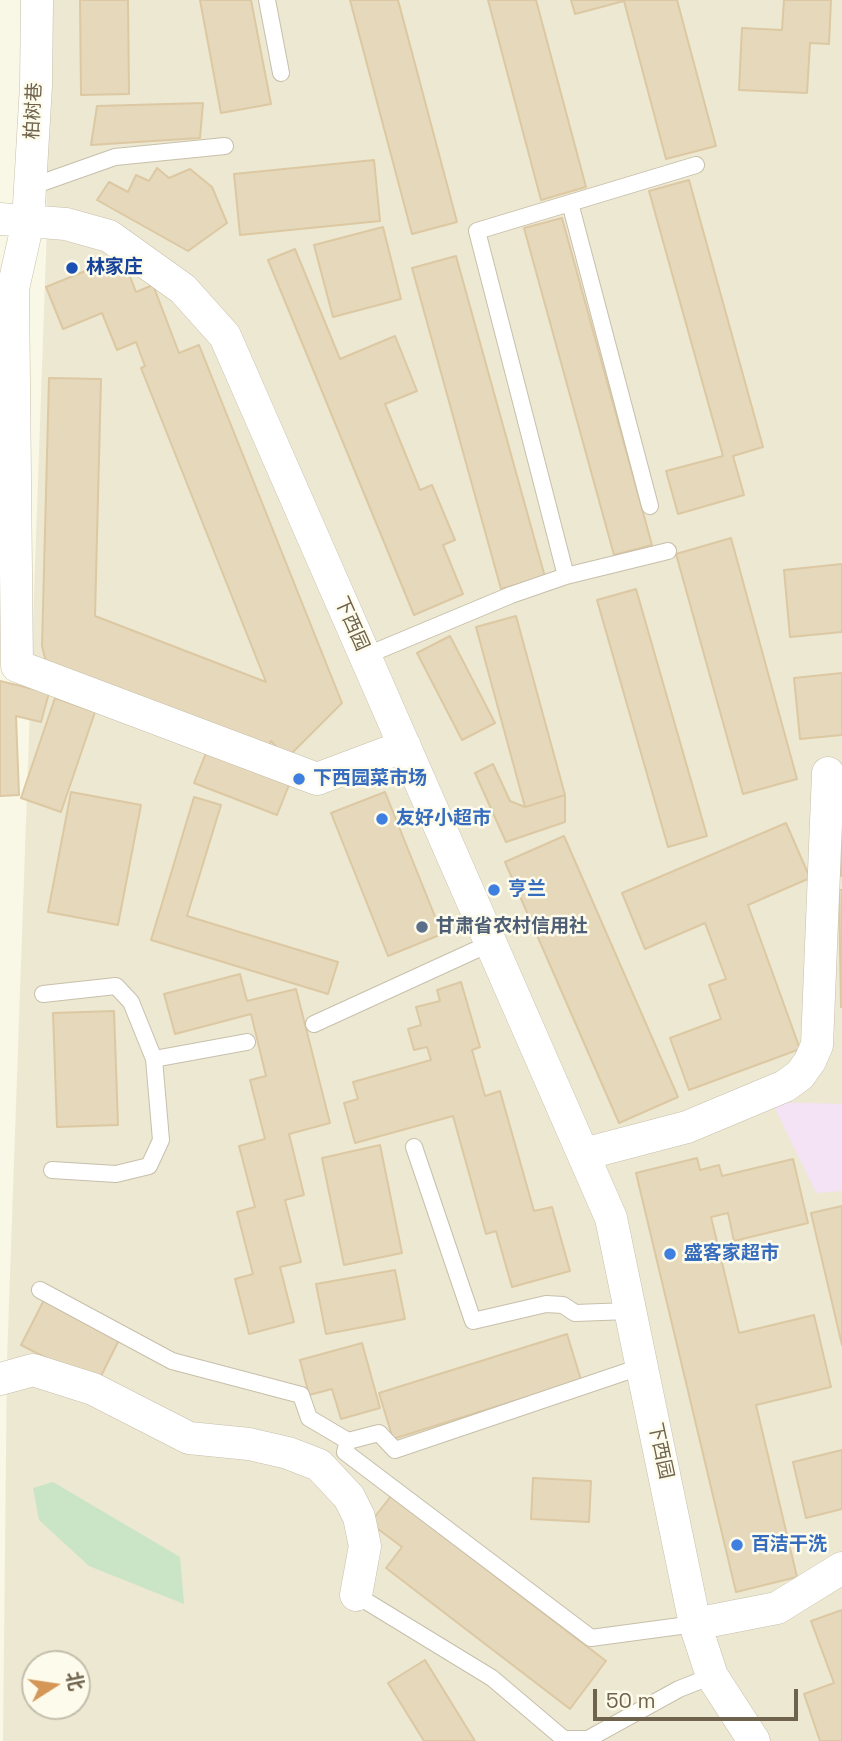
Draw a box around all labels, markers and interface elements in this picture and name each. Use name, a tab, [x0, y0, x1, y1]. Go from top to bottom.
street label: 柏树巷	[21, 82, 47, 140]
place label: 林家庄	[86, 257, 143, 279]
marker: 林家庄	[64, 260, 80, 276]
street label: 下西园	[329, 593, 373, 655]
place label: 下西园菜市场	[313, 768, 427, 790]
marker: 下西园菜市场	[291, 771, 307, 787]
place label: 友好小超市	[396, 808, 491, 830]
marker: 友好小超市	[374, 811, 390, 827]
place label: 亨兰	[508, 879, 546, 901]
marker: 亨兰	[486, 882, 502, 898]
place label: 甘肃省农村信用社	[436, 916, 588, 938]
marker: 甘肃省农村信用社	[414, 919, 430, 935]
place label: 盛客家超市	[684, 1243, 779, 1265]
marker: 盛客家超市	[662, 1246, 678, 1262]
street label: 下西园	[643, 1421, 677, 1481]
place label: 百洁干洗	[751, 1534, 827, 1556]
marker: 百洁干洗	[729, 1537, 745, 1553]
north arrow	[21, 1650, 91, 1720]
text: 北	[61, 1669, 89, 1693]
scale bar	[597, 1674, 802, 1718]
text: 50 m	[606, 1687, 656, 1714]

